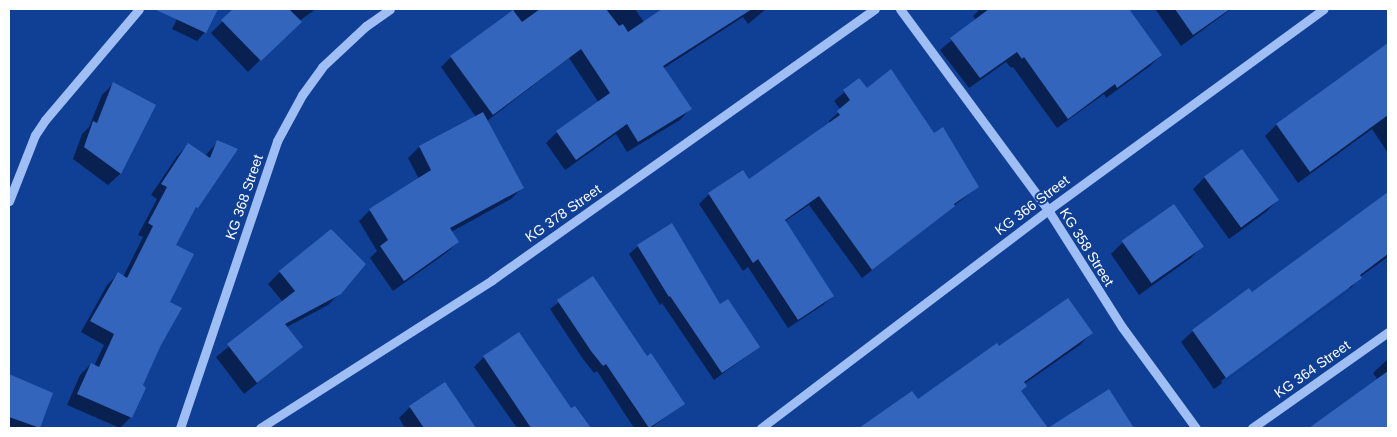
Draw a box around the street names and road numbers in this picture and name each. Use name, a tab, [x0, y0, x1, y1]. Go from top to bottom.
street label: KG 368 Street	[222, 152, 266, 242]
street label: KG 366 Street	[992, 172, 1072, 238]
street label: KG 378 Street	[522, 181, 604, 245]
street label: KG 358 Street	[1056, 205, 1118, 289]
street label: KG 364 Street	[1271, 337, 1353, 401]

